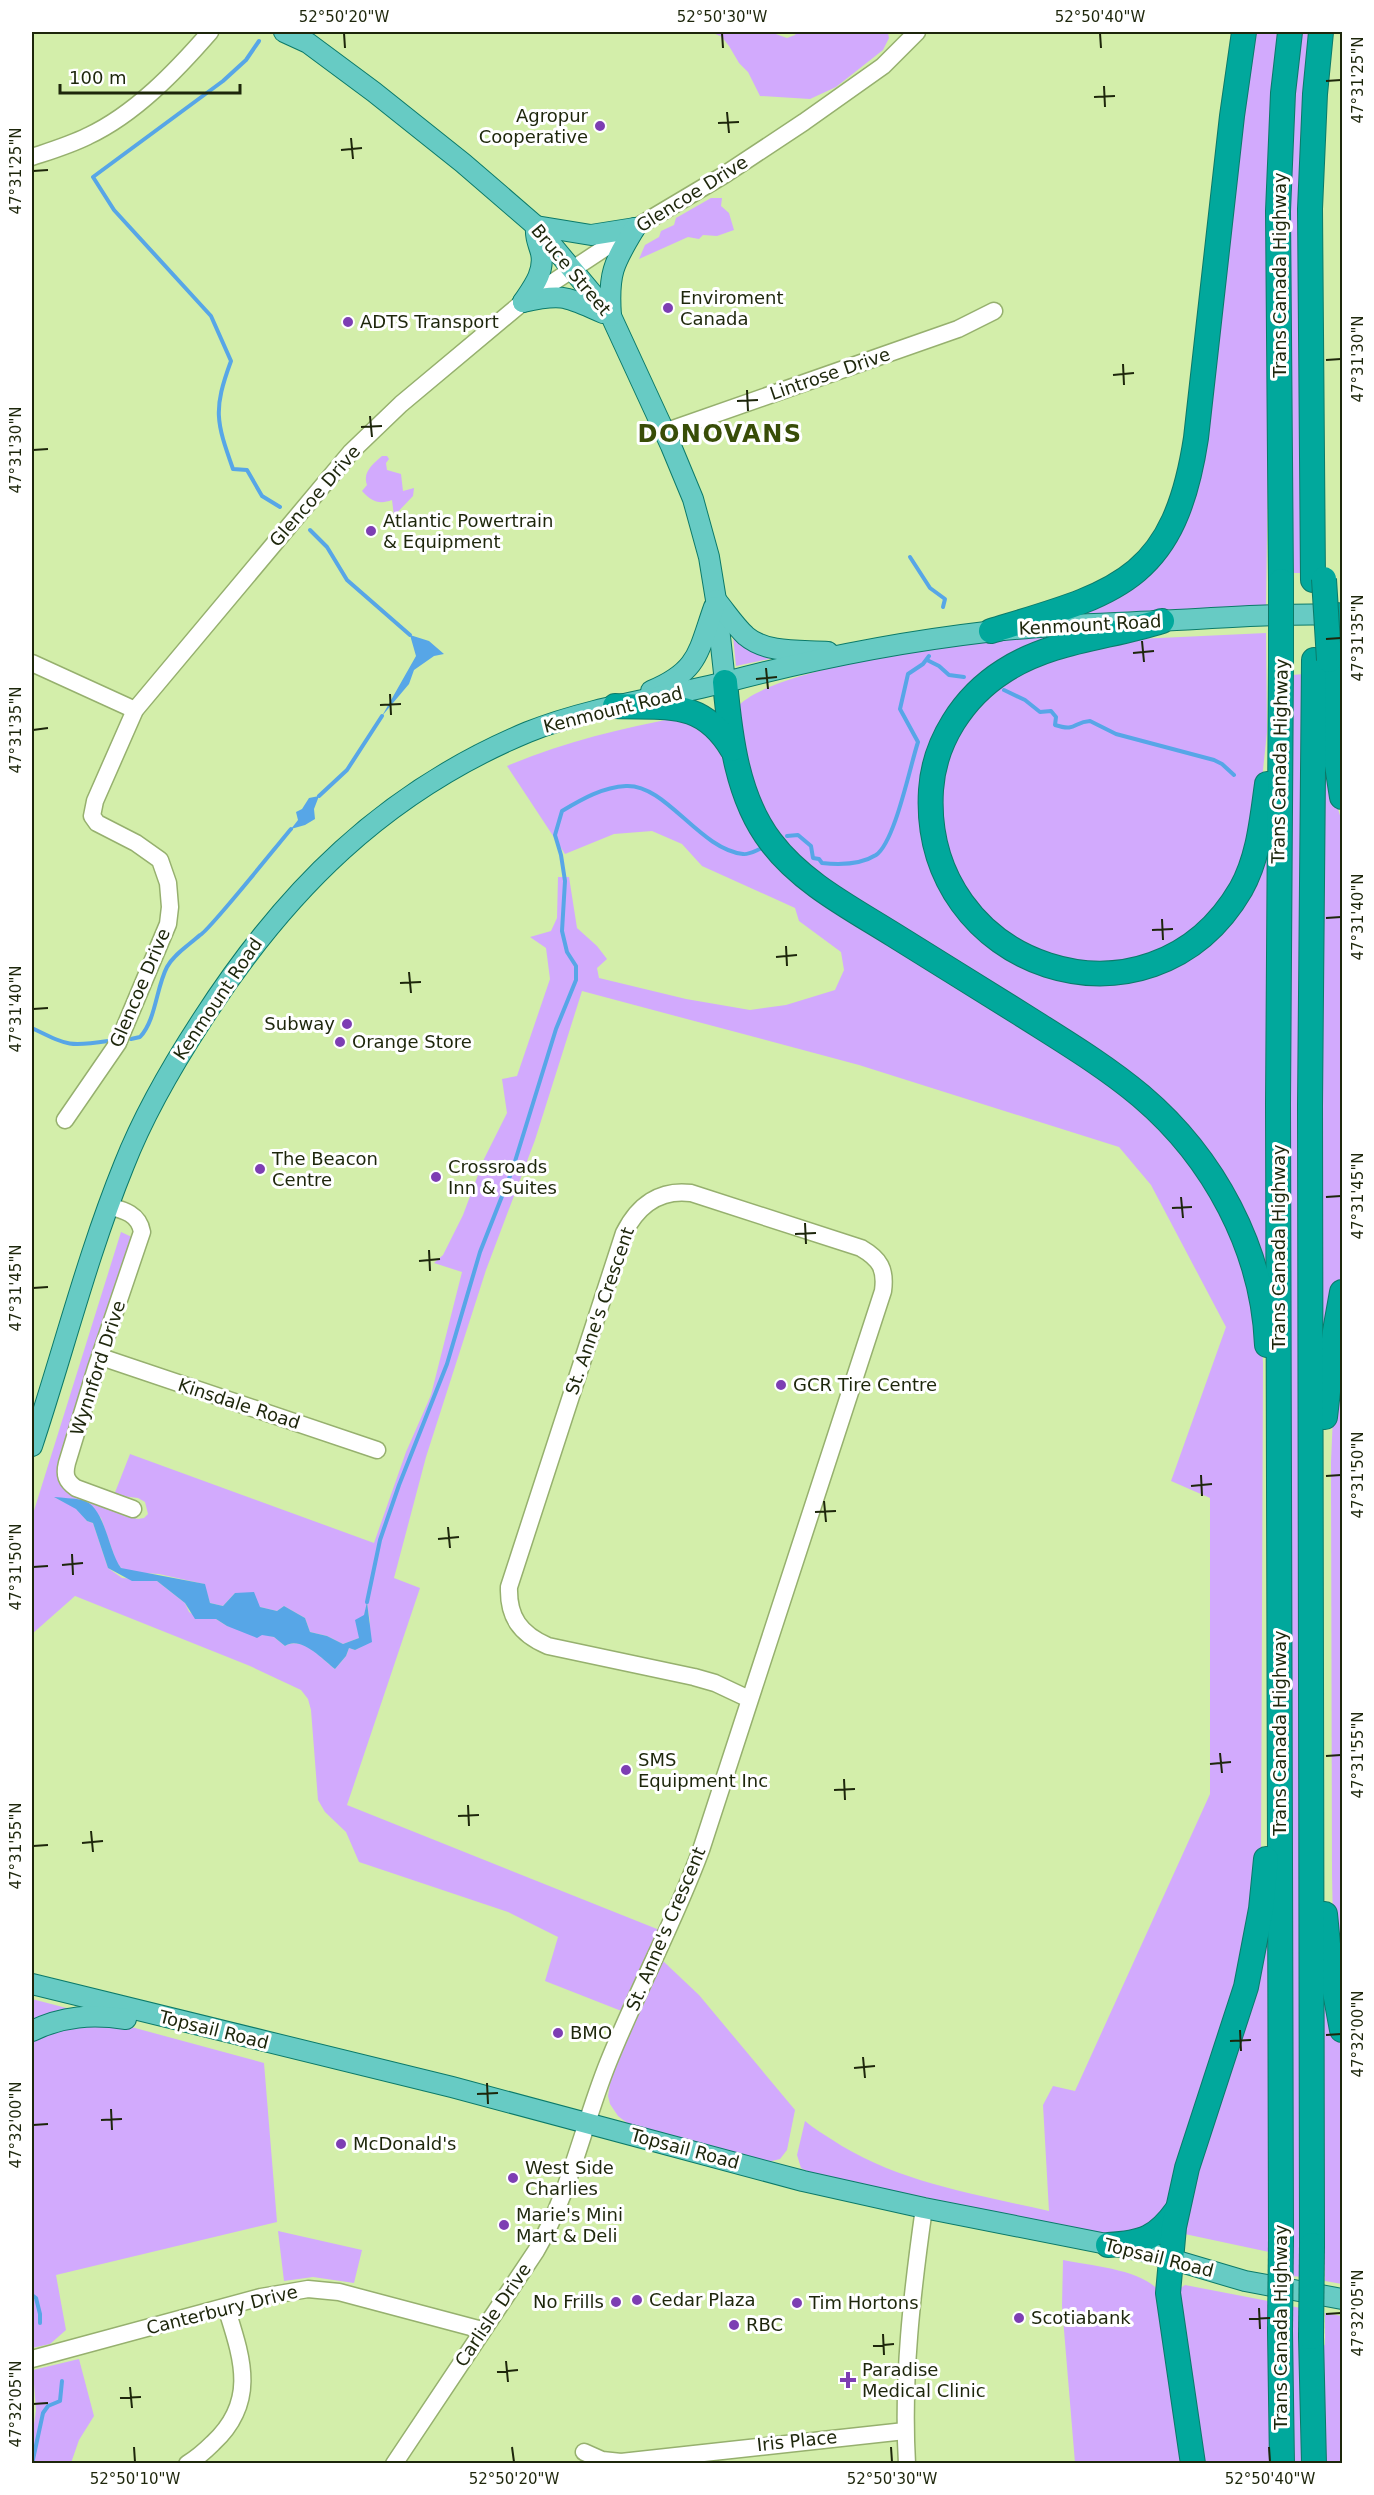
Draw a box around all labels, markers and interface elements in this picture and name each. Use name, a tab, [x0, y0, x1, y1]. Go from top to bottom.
text: 52°50'20"W	[299, 8, 389, 26]
text: 52°50'30"W	[677, 8, 767, 26]
text: 52°50'40"W	[1055, 8, 1145, 26]
text: 47°31'25"N	[1349, 36, 1367, 124]
scale bar	[60, 57, 240, 95]
text: 100 m	[69, 67, 127, 88]
place label: Agropur Cooperative	[479, 105, 589, 147]
marker: Agropur Cooperative	[593, 119, 607, 133]
text: 47°31'25"N	[7, 127, 25, 215]
street label: Glencoe Drive	[632, 151, 751, 236]
street label: Trans Canada Highway	[1269, 172, 1290, 379]
street label: Bruce Street	[527, 220, 616, 320]
place label: Enviroment Canada	[680, 287, 784, 329]
marker: Enviroment Canada	[661, 301, 675, 315]
place label: ADTS Transport	[360, 311, 499, 332]
marker: ADTS Transport	[341, 315, 355, 329]
text: 47°31'30"N	[1349, 315, 1367, 403]
street label: Lintrose Drive	[767, 343, 893, 404]
text: 47°31'30"N	[7, 406, 25, 494]
district label: DONOVANS	[637, 420, 803, 448]
street label: Glencoe Drive	[265, 441, 364, 551]
place label: Atlantic Powertrain & Equipment	[383, 510, 554, 552]
marker: Atlantic Powertrain & Equipment	[364, 524, 378, 538]
text: 47°31'35"N	[1349, 594, 1367, 682]
street label: Kenmount Road	[1018, 610, 1162, 639]
street label: Trans Canada Highway	[1267, 658, 1292, 865]
street label: Kenmount Road	[541, 682, 685, 737]
text: 47°31'35"N	[7, 686, 25, 774]
text: 47°31'40"N	[1349, 873, 1367, 961]
street label: Glencoe Drive	[105, 925, 174, 1050]
street label: Kenmount Road	[169, 934, 266, 1064]
text: 47°31'40"N	[7, 965, 25, 1053]
place label: Subway	[264, 1013, 335, 1034]
marker: Subway	[340, 1017, 354, 1031]
place label: Orange Store	[352, 1031, 472, 1052]
marker: Orange Store	[333, 1035, 347, 1049]
street label: Trans Canada Highway	[1268, 1144, 1289, 1351]
place label: The Beacon Centre	[271, 1148, 378, 1190]
text: 47°31'45"N	[1349, 1152, 1367, 1240]
place label: Crossroads Inn & Suites	[448, 1156, 557, 1198]
marker: The Beacon Centre	[253, 1162, 267, 1176]
marker: Crossroads Inn & Suites	[429, 1170, 443, 1184]
street label: St. Anne's Crescent	[561, 1224, 638, 1397]
text: 47°31'45"N	[7, 1244, 25, 1332]
street label: Wynnford Drive	[66, 1298, 129, 1438]
street label: Kinsdale Road	[176, 1374, 303, 1433]
place label: GCR Tire Centre	[793, 1374, 937, 1395]
marker: GCR Tire Centre	[774, 1378, 788, 1392]
text: 47°31'50"N	[1349, 1431, 1367, 1519]
text: 47°31'50"N	[7, 1523, 25, 1611]
street label: Trans Canada Highway	[1269, 1630, 1290, 1837]
text: 47°31'55"N	[1349, 1711, 1367, 1799]
place label: SMS Equipment Inc	[638, 1749, 768, 1791]
marker: SMS Equipment Inc	[619, 1763, 633, 1777]
text: 47°31'55"N	[7, 1802, 25, 1890]
street label: St. Anne's Crescent	[622, 1844, 710, 2014]
text: 47°32'00"N	[1349, 1990, 1367, 2078]
street label: Topsail Road	[156, 2006, 271, 2053]
place label: BMO	[570, 2022, 612, 2043]
marker: BMO	[551, 2026, 565, 2040]
text: 47°32'00"N	[7, 2081, 25, 2169]
street label: Topsail Road	[628, 2124, 742, 2173]
place label: McDonald's	[353, 2133, 457, 2154]
marker: McDonald's	[334, 2137, 348, 2151]
place label: West Side Charlies	[525, 2157, 614, 2199]
marker: West Side Charlies	[506, 2171, 520, 2185]
place label: Marie's Mini Mart & Deli	[516, 2204, 623, 2246]
marker: Marie's Mini Mart & Deli	[497, 2218, 511, 2232]
street label: Trans Canada Highway	[1270, 2224, 1291, 2431]
street label: Topsail Road	[1101, 2234, 1216, 2281]
street label: Carlisle Drive	[450, 2259, 535, 2370]
text: 47°32'05"N	[1349, 2269, 1367, 2357]
street label: Canterbury Drive	[144, 2281, 300, 2338]
place label: Cedar Plaza	[649, 2289, 756, 2310]
place label: No Frills	[533, 2291, 604, 2312]
place label: Tim Hortons	[808, 2292, 919, 2313]
marker: Cedar Plaza	[630, 2293, 644, 2307]
marker: No Frills	[609, 2295, 623, 2309]
marker: Tim Hortons	[790, 2296, 804, 2310]
place label: Scotiabank	[1031, 2307, 1131, 2328]
marker: Scotiabank	[1012, 2311, 1026, 2325]
place label: RBC	[746, 2314, 783, 2335]
marker: RBC	[727, 2318, 741, 2332]
place label: Paradise Medical Clinic	[862, 2359, 986, 2401]
text: 47°32'05"N	[7, 2360, 25, 2448]
marker: Paradise Medical Clinic	[839, 2371, 857, 2389]
street label: Iris Place	[756, 2426, 838, 2455]
text: 52°50'10"W	[90, 2470, 180, 2488]
text: 52°50'20"W	[469, 2470, 559, 2488]
text: 52°50'30"W	[847, 2470, 937, 2488]
text: 52°50'40"W	[1225, 2470, 1315, 2488]

